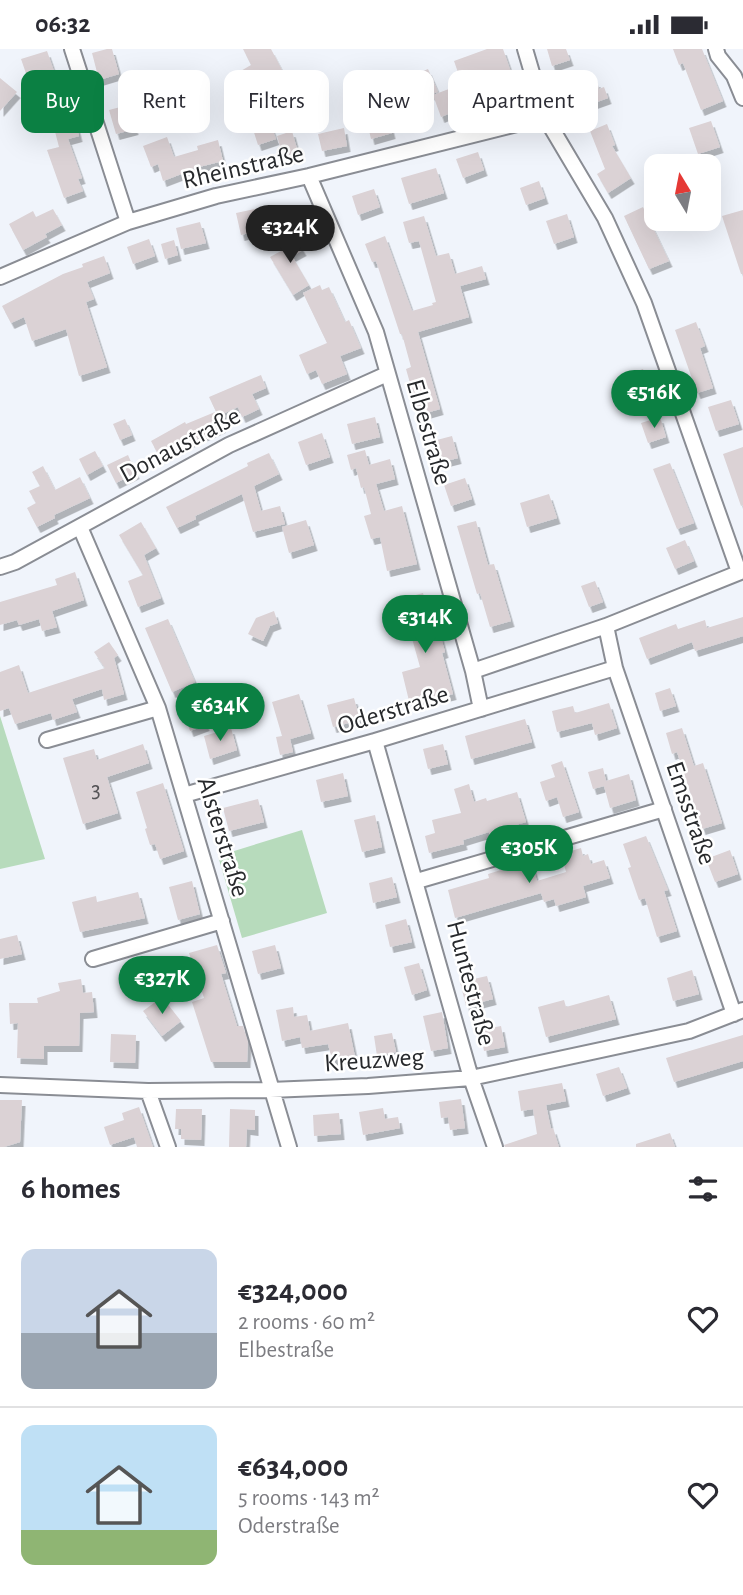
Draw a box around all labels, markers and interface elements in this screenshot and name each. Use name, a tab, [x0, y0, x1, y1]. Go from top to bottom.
text: 06:32	[35, 11, 91, 37]
chip: Buy	[21, 70, 104, 133]
chip: Rent	[118, 70, 210, 133]
chip: Filters	[224, 70, 329, 133]
chip: New	[343, 70, 434, 133]
chip: Apartment	[448, 70, 598, 133]
street label: Rheinstraße	[180, 140, 306, 194]
north arrow	[644, 154, 721, 231]
map controls	[644, 154, 721, 231]
pin: €324K	[241, 205, 339, 265]
text: €324K	[262, 216, 318, 239]
pin: €516K	[605, 371, 703, 430]
street label: Elbestraße	[402, 376, 456, 488]
text: €516K	[627, 381, 681, 404]
street label: Donaustraße	[115, 402, 245, 488]
pin: €314K	[376, 595, 474, 655]
text: €314K	[398, 606, 452, 629]
street label: Oderstraße	[334, 681, 452, 739]
pin: €634K	[171, 683, 269, 743]
text: €634K	[192, 694, 248, 717]
street label: Emsstraße	[661, 758, 721, 868]
street label: Alsterstraße	[192, 774, 254, 900]
house number: 3	[91, 779, 101, 802]
pin: €305K	[480, 825, 578, 885]
text: €305K	[501, 836, 557, 859]
street label: Huntestraße	[442, 918, 500, 1048]
pin: €327K	[113, 957, 211, 1016]
text: €327K	[135, 967, 189, 990]
street label: Kreuzweg	[323, 1044, 425, 1076]
icon: filters	[684, 1170, 722, 1208]
text: 6 homes	[21, 1174, 121, 1204]
text: €324,000	[238, 1276, 348, 1306]
icon: home	[77, 1277, 161, 1361]
icon: heart	[684, 1300, 722, 1338]
text: 2 rooms · 60 m²	[238, 1311, 375, 1334]
text: Elbestraße	[238, 1339, 334, 1362]
text: €634,000	[238, 1452, 348, 1482]
icon: home	[77, 1453, 161, 1537]
icon: heart	[684, 1476, 722, 1514]
text: 5 rooms · 143 m²	[238, 1487, 380, 1510]
text: Oderstraße	[238, 1515, 340, 1538]

